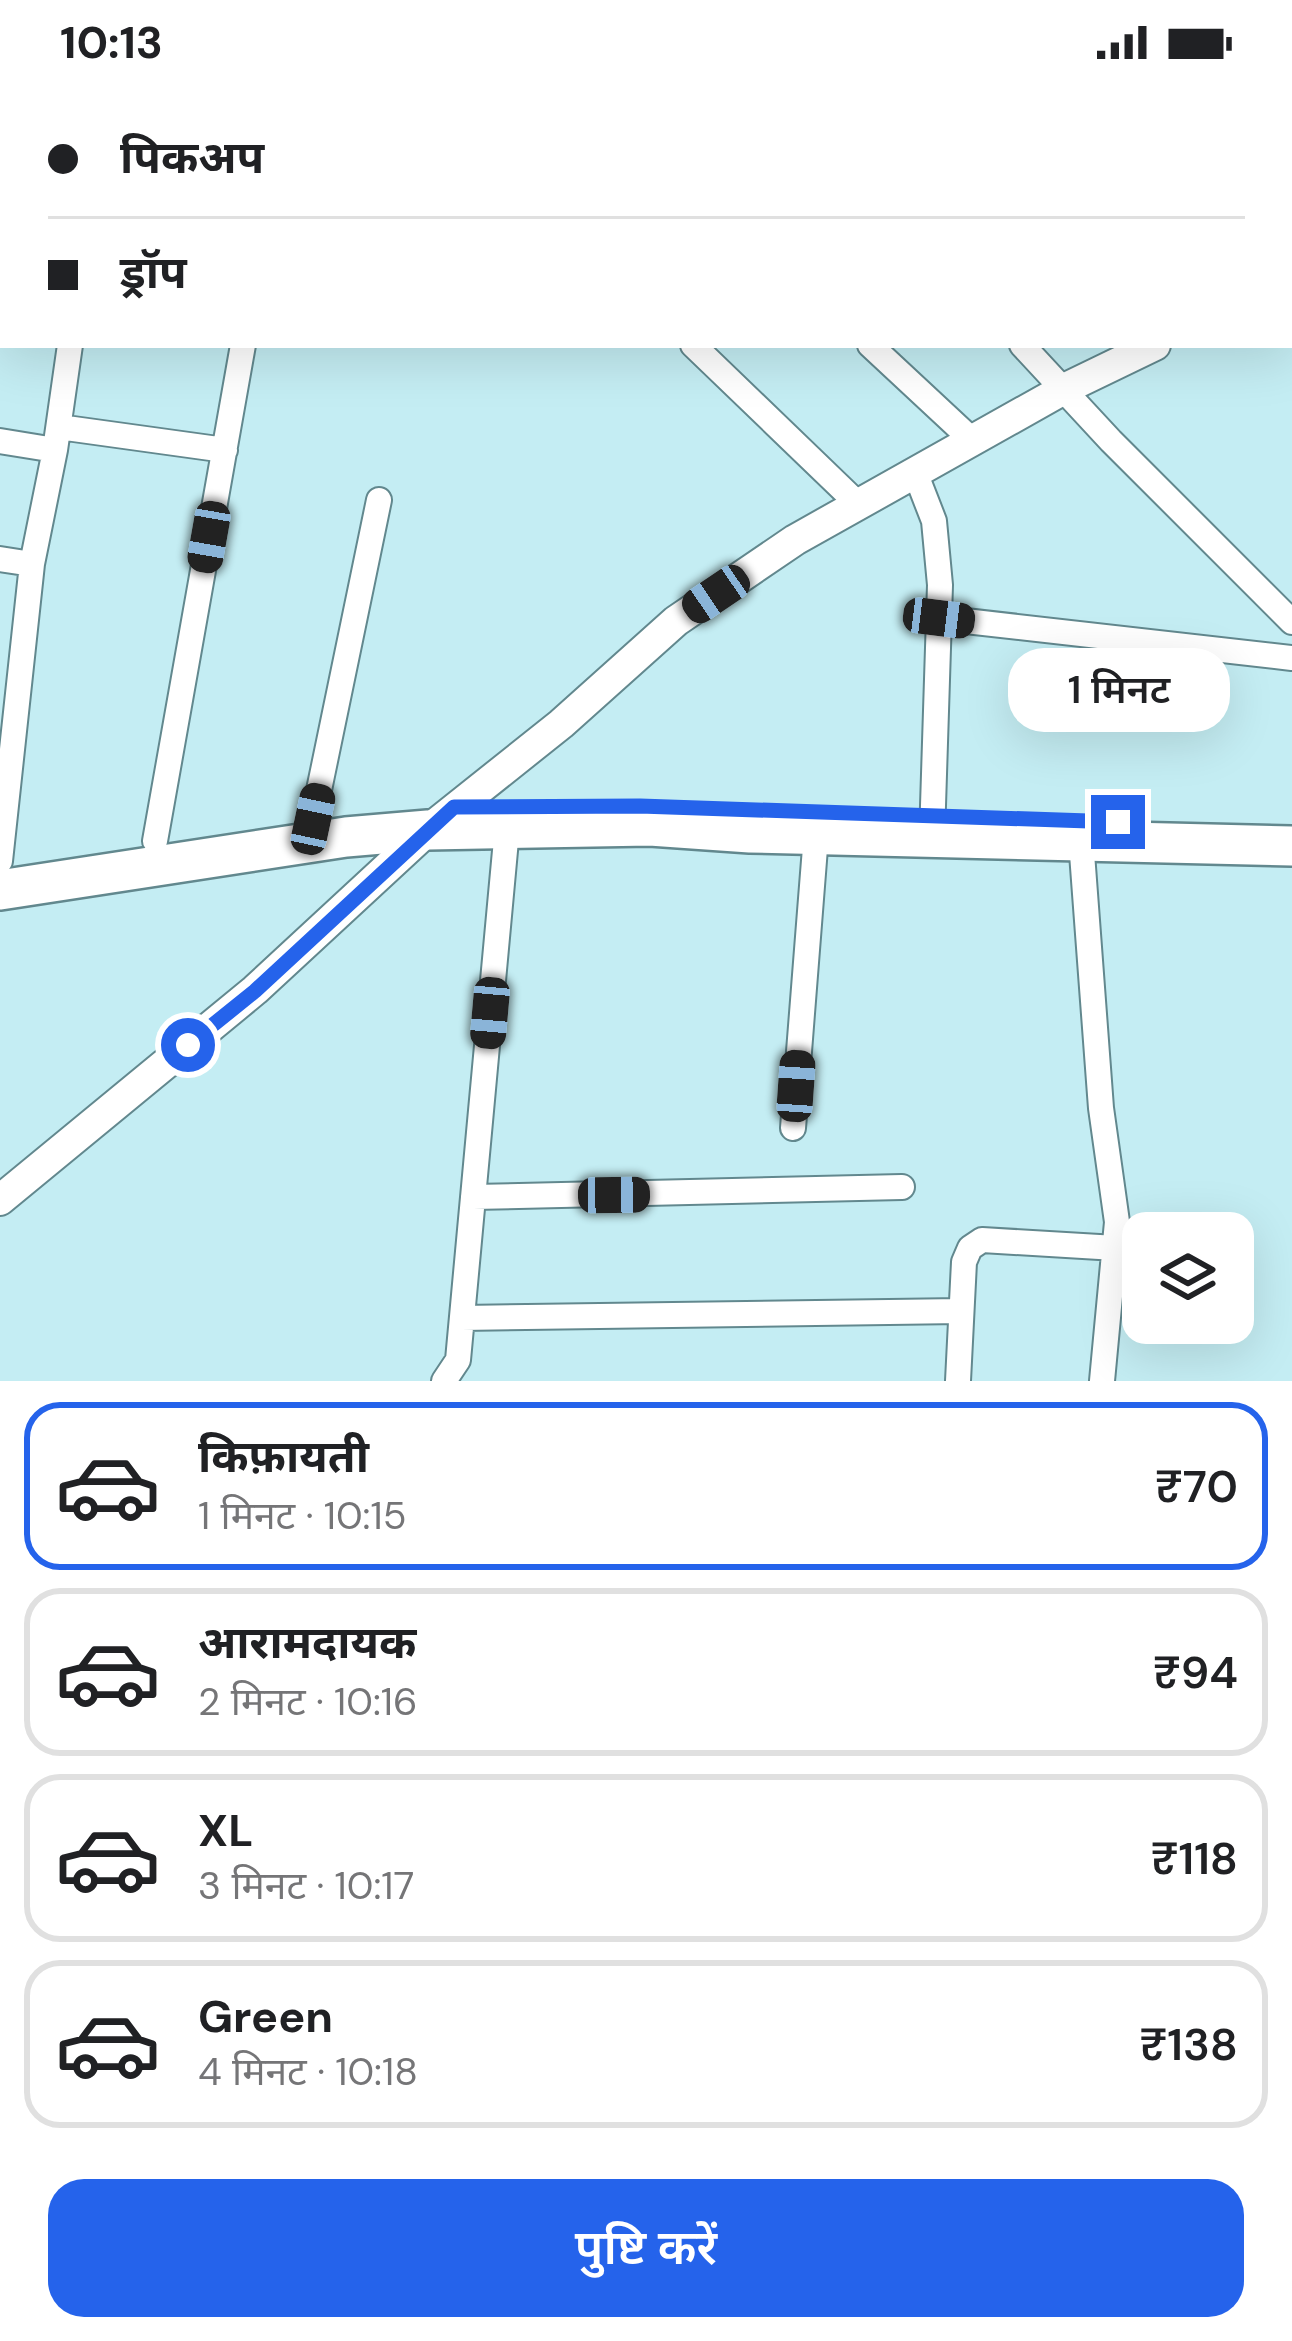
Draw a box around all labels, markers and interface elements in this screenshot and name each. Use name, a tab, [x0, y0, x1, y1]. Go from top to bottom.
text: 10:13	[60, 13, 163, 72]
text: पिकअप	[120, 128, 264, 187]
text: ड्रॉप	[120, 243, 187, 302]
car	[185, 498, 233, 576]
car	[676, 559, 756, 629]
car	[901, 596, 977, 640]
callout: 1 मिनट	[1007, 648, 1229, 732]
text: 1 मिनट	[1068, 664, 1170, 715]
car	[288, 780, 338, 858]
route end	[1091, 795, 1145, 849]
car	[469, 976, 511, 1050]
route start	[161, 1018, 215, 1072]
car	[776, 1049, 816, 1123]
car	[578, 1176, 650, 1214]
map controls	[1122, 1212, 1254, 1344]
button: layers	[1122, 1212, 1254, 1344]
text: किफ़ायती	[198, 1427, 369, 1486]
icon: car	[54, 1432, 162, 1540]
text: ₹70	[1155, 1457, 1238, 1516]
text: 1 मिनट · 10:15	[198, 1490, 406, 1541]
text: आरामदायक	[198, 1613, 416, 1672]
icon: car	[54, 1618, 162, 1726]
text: ₹94	[1153, 1643, 1238, 1702]
text: 2 मिनट · 10:16	[198, 1676, 417, 1727]
text: XL	[198, 1801, 253, 1860]
icon: car	[54, 1804, 162, 1912]
text: ₹118	[1151, 1829, 1238, 1888]
text: 3 मिनट · 10:17	[198, 1860, 414, 1911]
text: Green	[198, 1987, 333, 2046]
icon: car	[54, 1990, 162, 2098]
text: ₹138	[1139, 2015, 1238, 2074]
text: 4 मिनट · 10:18	[198, 2046, 418, 2097]
button: पुष्टि करें	[48, 2179, 1244, 2317]

